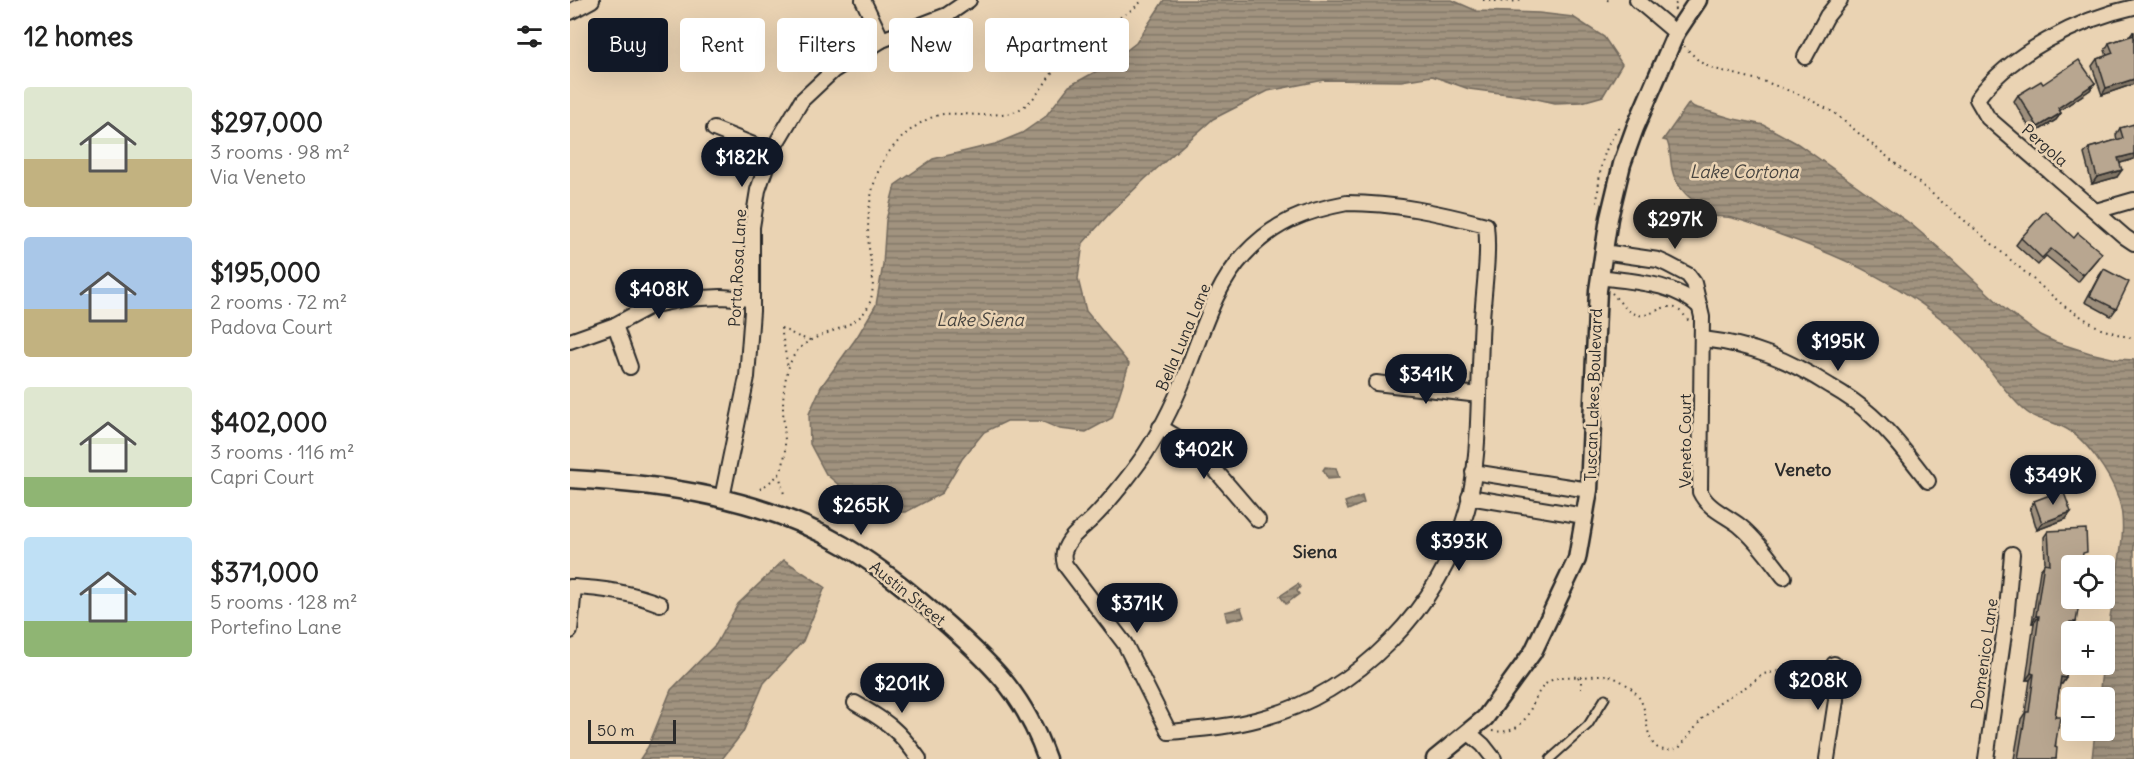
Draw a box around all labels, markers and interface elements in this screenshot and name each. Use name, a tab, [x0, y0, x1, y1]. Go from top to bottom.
chip: Buy	[588, 18, 668, 72]
chip: Rent	[680, 18, 765, 72]
chip: Filters	[777, 18, 877, 72]
chip: New	[889, 18, 973, 72]
chip: Apartment	[985, 18, 1129, 72]
text: 12 homes	[24, 20, 133, 53]
icon: filters	[513, 20, 546, 53]
text: $297,000	[210, 106, 323, 139]
icon: home	[72, 111, 144, 183]
street label: Pergola	[2018, 120, 2072, 170]
pin: $182K	[700, 137, 784, 188]
text: 3 rooms · 98 m²	[210, 139, 350, 164]
text: $182K	[715, 144, 769, 169]
water label: Lake Cortona	[1690, 160, 1800, 183]
text: Via Veneto	[210, 164, 306, 189]
pin: $297K	[1633, 199, 1717, 250]
text: $297K	[1647, 206, 1703, 231]
street label: Porta Rosa Lane	[724, 209, 750, 327]
text: $195,000	[210, 256, 321, 289]
icon: home	[72, 261, 144, 333]
pin: $408K	[617, 269, 701, 320]
text: $408K	[629, 276, 689, 301]
street label: Bella Luna Lane	[1151, 280, 1215, 394]
text: 2 rooms · 72 m²	[210, 289, 347, 314]
water label: Lake Siena	[936, 308, 1025, 331]
street label: Tuscan Lakes Boulevard	[1580, 308, 1606, 482]
text: Padova Court	[210, 314, 332, 339]
pin: $195K	[1796, 321, 1880, 372]
text: $195K	[1811, 328, 1865, 353]
pin: $341K	[1384, 354, 1468, 405]
text: $341K	[1399, 361, 1453, 386]
street label: Veneto Court	[1675, 393, 1695, 488]
text: $402,000	[210, 406, 328, 439]
icon: home	[72, 411, 144, 483]
pin: $402K	[1162, 429, 1246, 480]
text: $402K	[1174, 436, 1234, 461]
text: 3 rooms · 116 m²	[210, 439, 354, 464]
pin: $349K	[2011, 455, 2095, 506]
district label: Veneto	[1775, 458, 1831, 481]
text: $349K	[2024, 462, 2082, 487]
text: Capri Court	[210, 464, 314, 489]
pin: $265K	[819, 485, 903, 536]
text: $265K	[832, 492, 890, 517]
pin: $393K	[1417, 521, 1501, 572]
text: $393K	[1430, 528, 1488, 553]
district label: Siena	[1293, 540, 1337, 563]
map controls	[2061, 555, 2115, 741]
button: locate	[2061, 555, 2115, 609]
text: $371,000	[210, 556, 319, 589]
street label: Austin Street	[866, 556, 950, 630]
icon: home	[72, 561, 144, 633]
pin: $371K	[1095, 583, 1179, 634]
text: 5 rooms · 128 m²	[210, 589, 358, 614]
text: $371K	[1111, 590, 1163, 615]
street label: Domenico Lane	[1966, 597, 2002, 711]
text: Portefino Lane	[210, 614, 341, 639]
button: +	[2061, 621, 2115, 675]
pin: $208K	[1776, 660, 1860, 711]
pin: $201K	[860, 663, 944, 714]
text: $208K	[1788, 667, 1848, 692]
text: $201K	[874, 670, 930, 695]
button: −	[2061, 687, 2115, 741]
scale bar	[588, 717, 676, 744]
text: 50 m	[597, 720, 635, 740]

